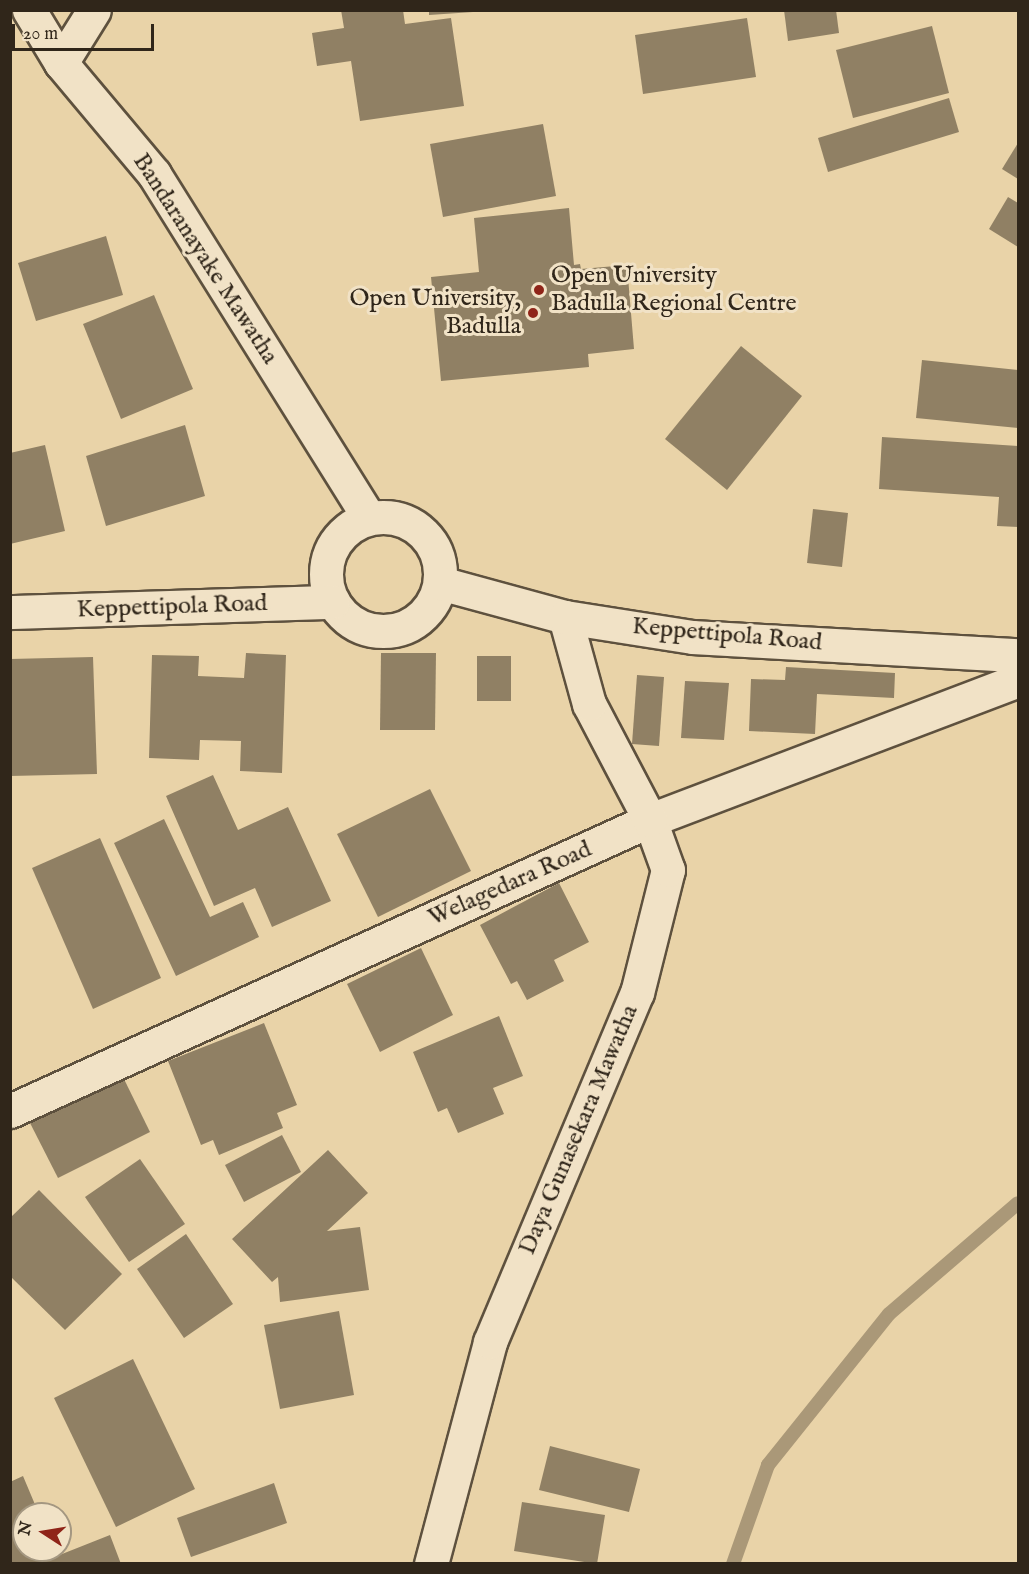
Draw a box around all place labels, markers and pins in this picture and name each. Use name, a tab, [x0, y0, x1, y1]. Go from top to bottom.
place label: Open University Badulla Regional Centre	[551, 262, 796, 318]
marker: Open University Badulla Regional Centre	[532, 283, 546, 297]
place label: Open University, Badulla	[350, 285, 521, 341]
marker: Open University, Badulla	[526, 306, 540, 320]

